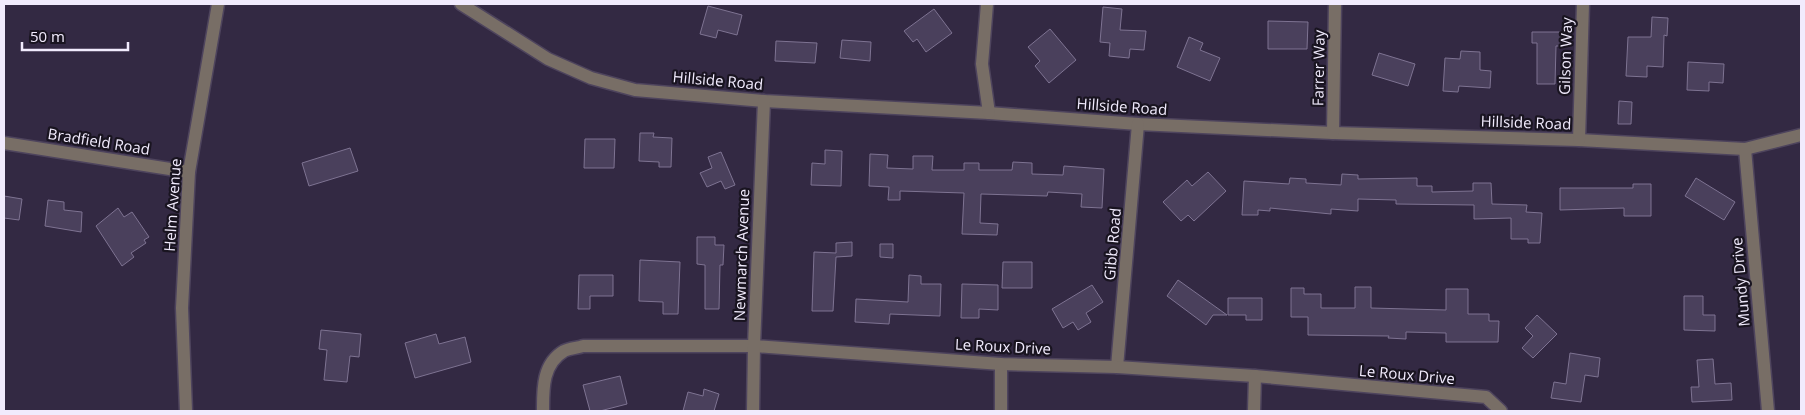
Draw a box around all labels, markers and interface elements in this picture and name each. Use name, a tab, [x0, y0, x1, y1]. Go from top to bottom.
street label: Gilson Way	[1554, 16, 1576, 95]
scale bar	[22, 20, 129, 52]
text: 50 m	[30, 26, 65, 46]
street label: Farrer Way	[1307, 29, 1329, 106]
street label: Hillside Road	[672, 66, 764, 94]
street label: Hillside Road	[1076, 93, 1168, 119]
street label: Hillside Road	[1480, 110, 1572, 134]
street label: Bradfield Road	[46, 123, 152, 159]
street label: Helm Avenue	[159, 158, 185, 252]
street label: Newmarch Avenue	[729, 189, 753, 321]
street label: Gibb Road	[1099, 207, 1125, 281]
street label: Mundy Drive	[1726, 237, 1754, 327]
street label: Le Roux Drive	[954, 333, 1052, 359]
street label: Le Roux Drive	[1358, 360, 1456, 388]

